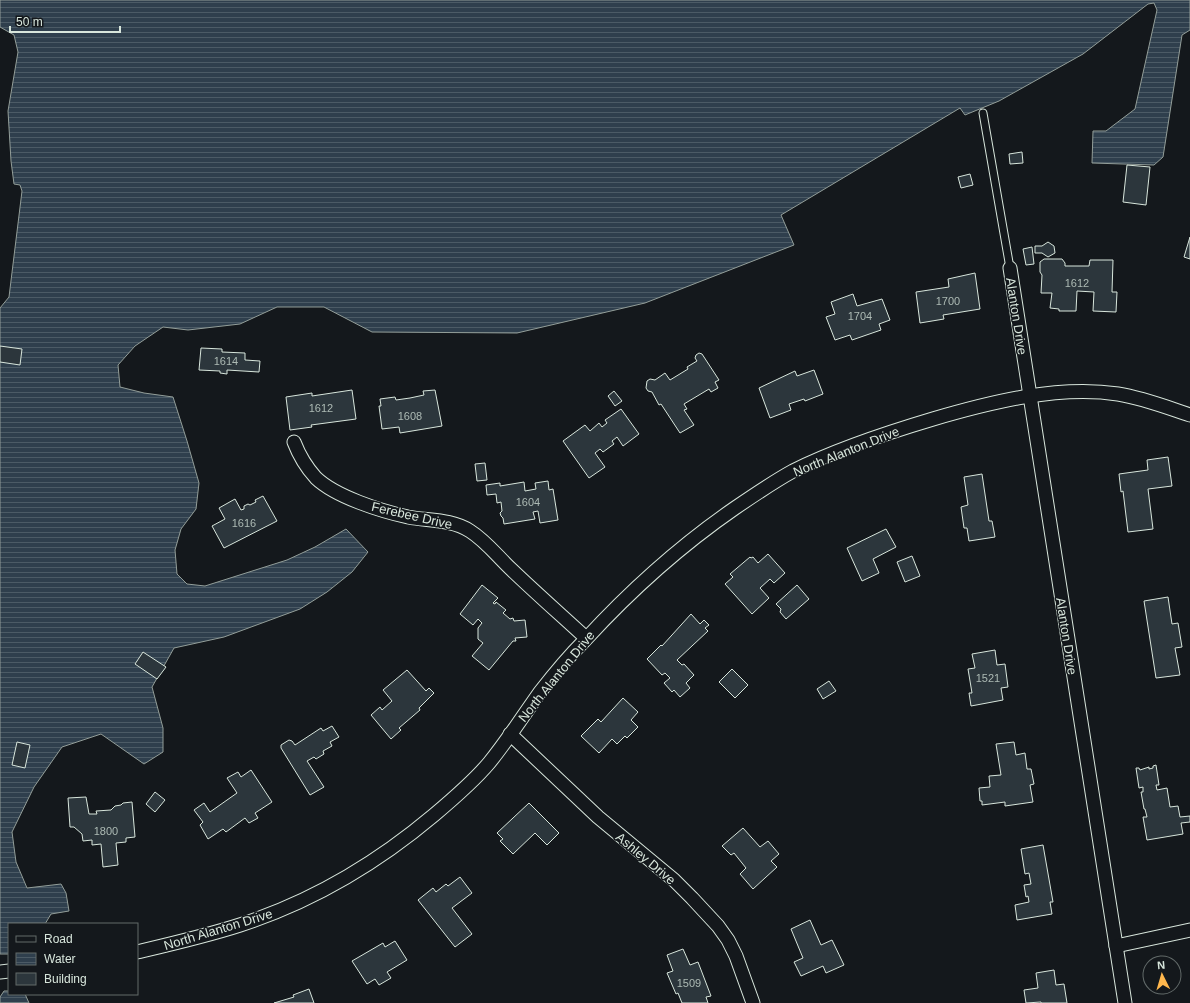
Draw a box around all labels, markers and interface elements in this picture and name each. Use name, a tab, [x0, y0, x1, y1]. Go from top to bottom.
scale bar	[10, 8, 120, 34]
text: 50 m	[16, 15, 43, 29]
street label: Alanton Drive	[1003, 276, 1030, 356]
house number: 1612	[1065, 277, 1089, 289]
house number: 1700	[936, 295, 960, 307]
house number: 1704	[848, 310, 872, 322]
house number: 1614	[214, 355, 238, 367]
house number: 1612	[309, 402, 333, 414]
house number: 1608	[398, 410, 422, 422]
street label: North Alanton Drive	[791, 423, 901, 480]
house number: 1604	[516, 496, 540, 508]
street label: Ferebee Drive	[370, 499, 454, 532]
house number: 1616	[232, 517, 256, 529]
street label: Alanton Drive	[1053, 596, 1080, 676]
street label: North Alanton Drive	[515, 628, 598, 725]
house number: 1521	[976, 672, 1000, 684]
house number: 1800	[94, 825, 118, 837]
street label: Ashley Drive	[613, 829, 678, 888]
street label: North Alanton Drive	[162, 906, 274, 953]
legend	[8, 923, 138, 995]
text: Road	[44, 932, 73, 946]
text: Water	[44, 952, 76, 966]
north arrow	[1142, 955, 1182, 995]
text: N	[1157, 959, 1166, 971]
text: Building	[44, 972, 87, 986]
house number: 1509	[677, 977, 701, 989]

